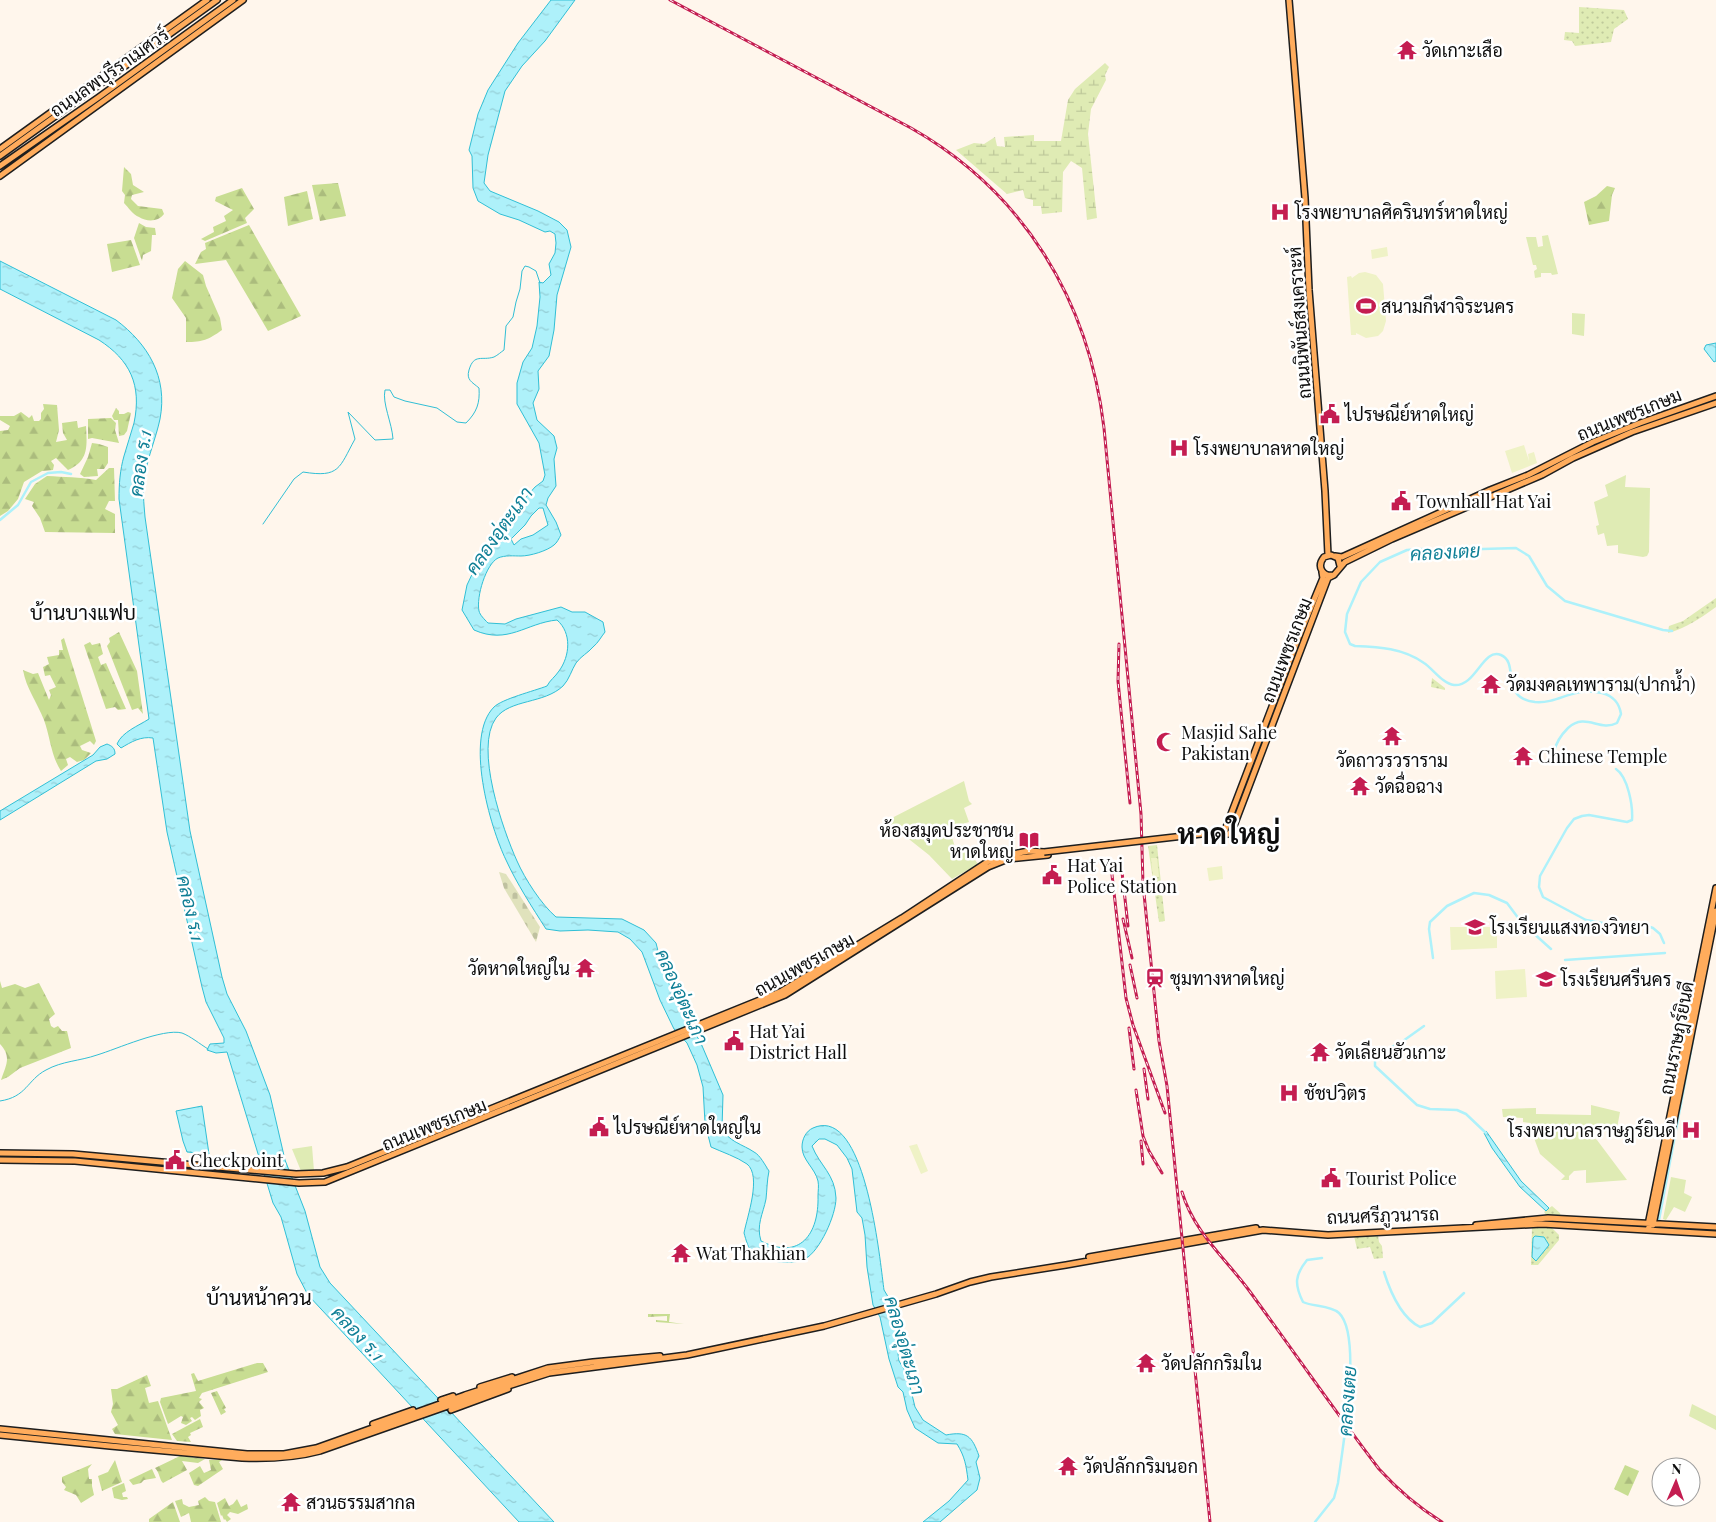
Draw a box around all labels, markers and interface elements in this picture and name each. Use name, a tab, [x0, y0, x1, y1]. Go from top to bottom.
street label: ถนนลพบุรีราเมศวร์	[45, 22, 174, 123]
place label: วัดเกาะเสือ	[1422, 38, 1503, 62]
temple icon: วัดเกาะเสือ	[1396, 39, 1418, 61]
place label: โรงพยาบาลศิครินทร์หาดใหญ่	[1294, 200, 1508, 224]
hospital icon: โรงพยาบาลศิครินทร์หาดใหญ่	[1269, 201, 1291, 223]
street label: ถนนนิพันธ์สงเคราะห์	[1282, 246, 1316, 400]
place label: สนามกีฬาจิระนคร	[1381, 294, 1514, 318]
sports icon: สนามกีฬาจิระนคร	[1355, 295, 1377, 317]
street label: ถนนเพชรเกษม	[1573, 382, 1685, 446]
place label: ไปรษณีย์หาดใหญ่	[1343, 402, 1474, 426]
public building icon: ไปรษณีย์หาดใหญ่	[1319, 403, 1341, 425]
water label: คลอง ร.1	[121, 428, 157, 498]
place label: โรงพยาบาลหาดใหญ่	[1193, 436, 1345, 460]
hospital icon: โรงพยาบาลหาดใหญ่	[1168, 437, 1190, 459]
water label: คลองอุ่ตะเภา	[458, 481, 539, 580]
place label: Townhall Hat Yai	[1416, 489, 1551, 513]
public building icon: Townhall Hat Yai	[1390, 490, 1412, 512]
water label: คลองเตย	[1409, 536, 1481, 566]
street label: ถนนเพชรเกษม	[1255, 594, 1317, 706]
district label: บ้านบางแฟบ	[30, 598, 136, 625]
place label: วัดมงคลเทพาราม(ปากน้ำ)	[1506, 669, 1696, 696]
temple icon: วัดมงคลเทพาราม(ปากน้ำ)	[1480, 673, 1502, 695]
place label: Masjid Sahe Pakistan	[1181, 720, 1277, 765]
temple icon: วัดถาวรวราราม	[1381, 725, 1403, 747]
mosque icon: Masjid Sahe Pakistan	[1155, 731, 1177, 753]
place label: Chinese Temple	[1538, 744, 1667, 768]
temple icon: Chinese Temple	[1512, 745, 1534, 767]
place label: วัดถาวรวราราม	[1336, 748, 1448, 772]
place label: วัดฉื่อฉาง	[1375, 771, 1443, 798]
temple icon: วัดฉื่อฉาง	[1349, 775, 1371, 797]
district label: หาดใหญ่	[1177, 814, 1281, 852]
place label: ห้องสมุดประชาชน หาดใหญ่	[880, 818, 1014, 863]
library icon: ห้องสมุดประชาชน หาดใหญ่	[1018, 829, 1040, 851]
place label: Hat Yai Police Station	[1067, 853, 1177, 898]
public building icon: Hat Yai Police Station	[1041, 864, 1063, 886]
water label: คลอง ร.1	[172, 872, 212, 944]
place label: โรงเรียนแสงทองวิทยา	[1489, 915, 1649, 939]
school or university icon: โรงเรียนแสงทองวิทยา	[1464, 916, 1486, 938]
street label: ถนนเพชรเกษม	[750, 927, 858, 1001]
water label: คลองอุ่ตะเภา	[649, 944, 716, 1048]
place label: วัดหาดใหญ่ใน	[468, 956, 570, 980]
temple icon: วัดหาดใหญ่ใน	[574, 957, 596, 979]
place label: ชุมทางหาดใหญ่	[1170, 966, 1285, 991]
station icon: ชุมทางหาดใหญ่	[1144, 967, 1166, 989]
place label: โรงเรียนศรีนคร	[1560, 967, 1672, 991]
school or university icon: โรงเรียนศรีนคร	[1535, 968, 1557, 990]
street label: ถนนราษฎร์ยินดี	[1653, 979, 1700, 1097]
place label: Hat Yai District Hall	[749, 1019, 847, 1064]
public building icon: Hat Yai District Hall	[723, 1030, 745, 1052]
place label: วัดเลียนฮัวเกาะ	[1335, 1040, 1446, 1064]
temple icon: วัดเลียนฮัวเกาะ	[1309, 1041, 1331, 1063]
place label: ชัชปวิตร	[1304, 1081, 1367, 1105]
hospital icon: ชัชปวิตร	[1278, 1082, 1300, 1104]
street label: ถนนเพชรเกษม	[378, 1092, 490, 1156]
place label: ไปรษณีย์หาดใหญ่ใน	[612, 1115, 761, 1139]
public building icon: ไปรษณีย์หาดใหญ่ใน	[588, 1116, 610, 1138]
place label: โรงพยาบาลราษฎร์ยินดี	[1507, 1118, 1676, 1143]
hospital icon: โรงพยาบาลราษฎร์ยินดี	[1680, 1119, 1702, 1141]
place label: Checkpoint	[190, 1148, 284, 1172]
public building icon: Checkpoint	[164, 1149, 186, 1171]
place label: Tourist Police	[1346, 1166, 1457, 1190]
public building icon: Tourist Police	[1320, 1167, 1342, 1189]
street label: ถนนศรีภูวนารถ	[1326, 1201, 1440, 1231]
place label: Wat Thakhian	[695, 1241, 806, 1265]
temple icon: Wat Thakhian	[670, 1242, 692, 1264]
district label: บ้านหน้าควน	[206, 1283, 312, 1310]
water label: คลองอุ่ตะเภา	[878, 1292, 933, 1398]
water label: คลอง ร.1	[327, 1299, 391, 1367]
place label: วัดปลักกริมใน	[1161, 1351, 1262, 1375]
temple icon: วัดปลักกริมใน	[1135, 1352, 1157, 1374]
water label: คลองเตย	[1331, 1365, 1361, 1437]
place label: วัดปลักกริมนอก	[1083, 1454, 1198, 1478]
temple icon: วัดปลักกริมนอก	[1057, 1455, 1079, 1477]
north arrow	[1651, 1457, 1701, 1507]
text: N	[1671, 1459, 1682, 1478]
place label: สวนธรรมสากล	[306, 1490, 415, 1514]
temple icon: สวนธรรมสากล	[280, 1491, 302, 1513]

